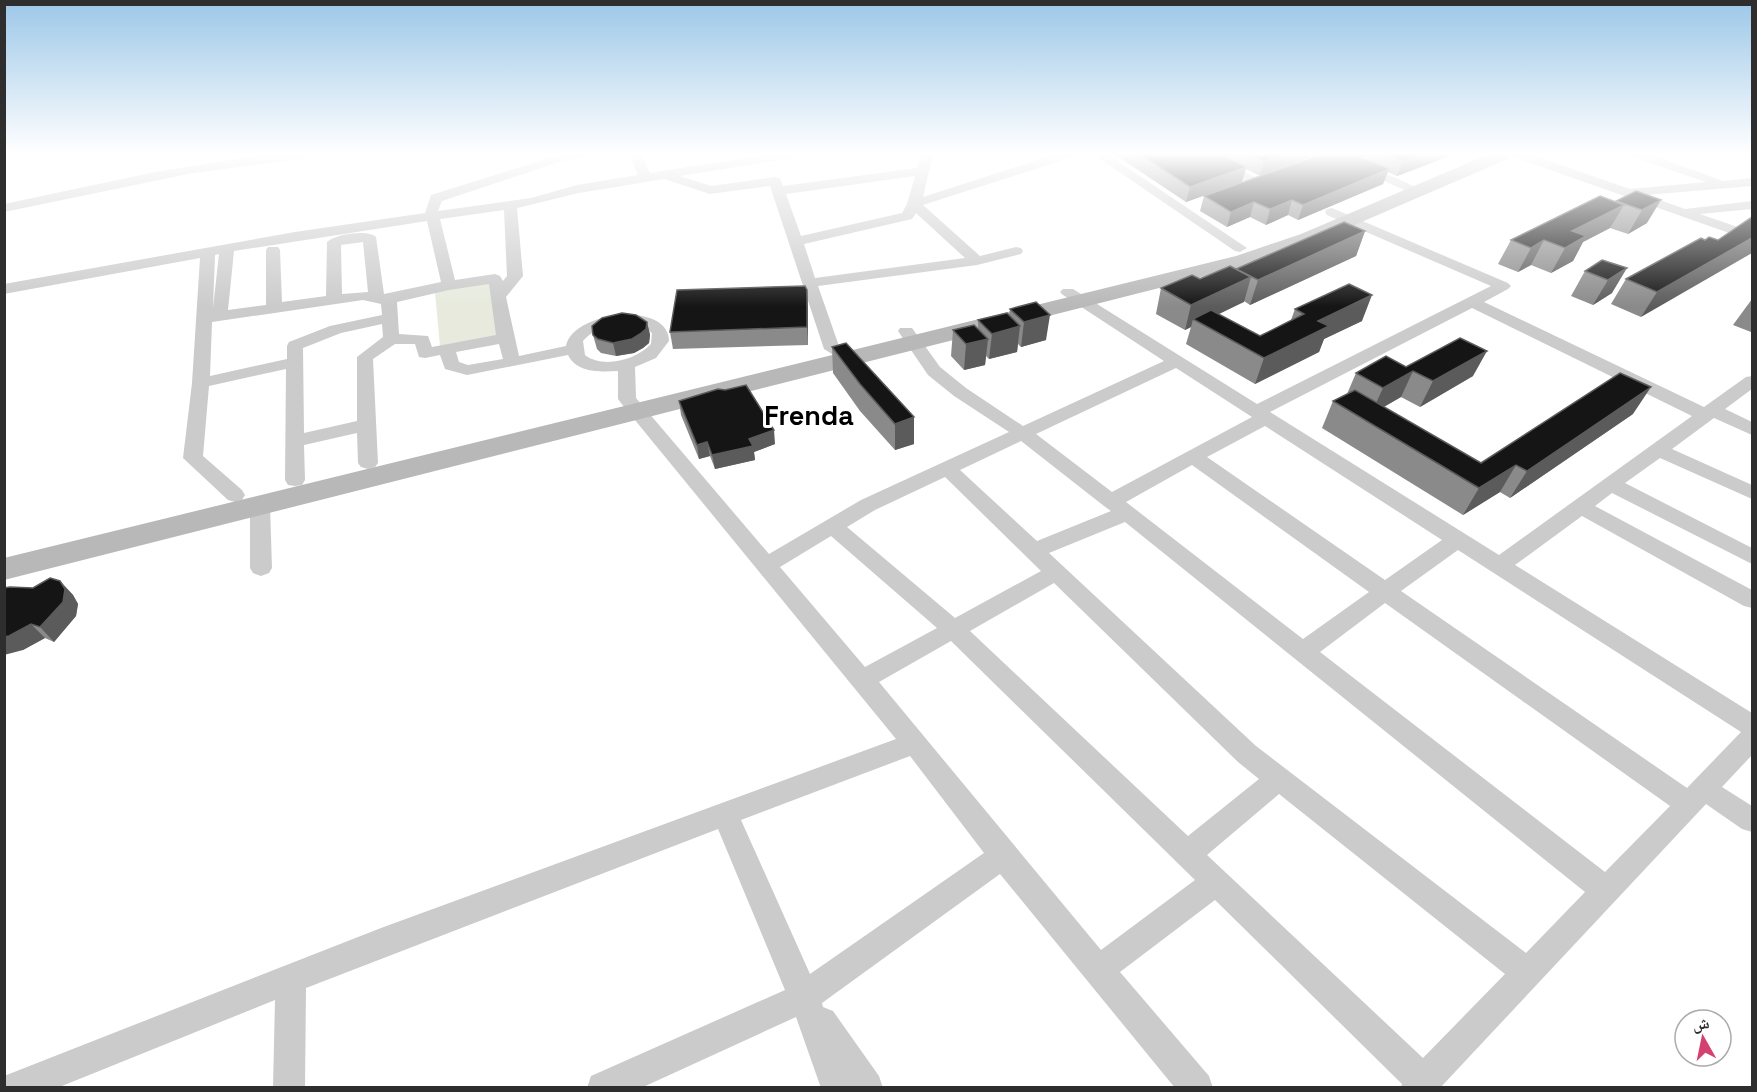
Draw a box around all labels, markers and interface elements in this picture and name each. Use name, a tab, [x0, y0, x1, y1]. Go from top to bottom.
district label: Frenda	[764, 398, 854, 433]
north arrow	[1673, 1008, 1733, 1068]
text: ش	[1691, 1012, 1711, 1035]

